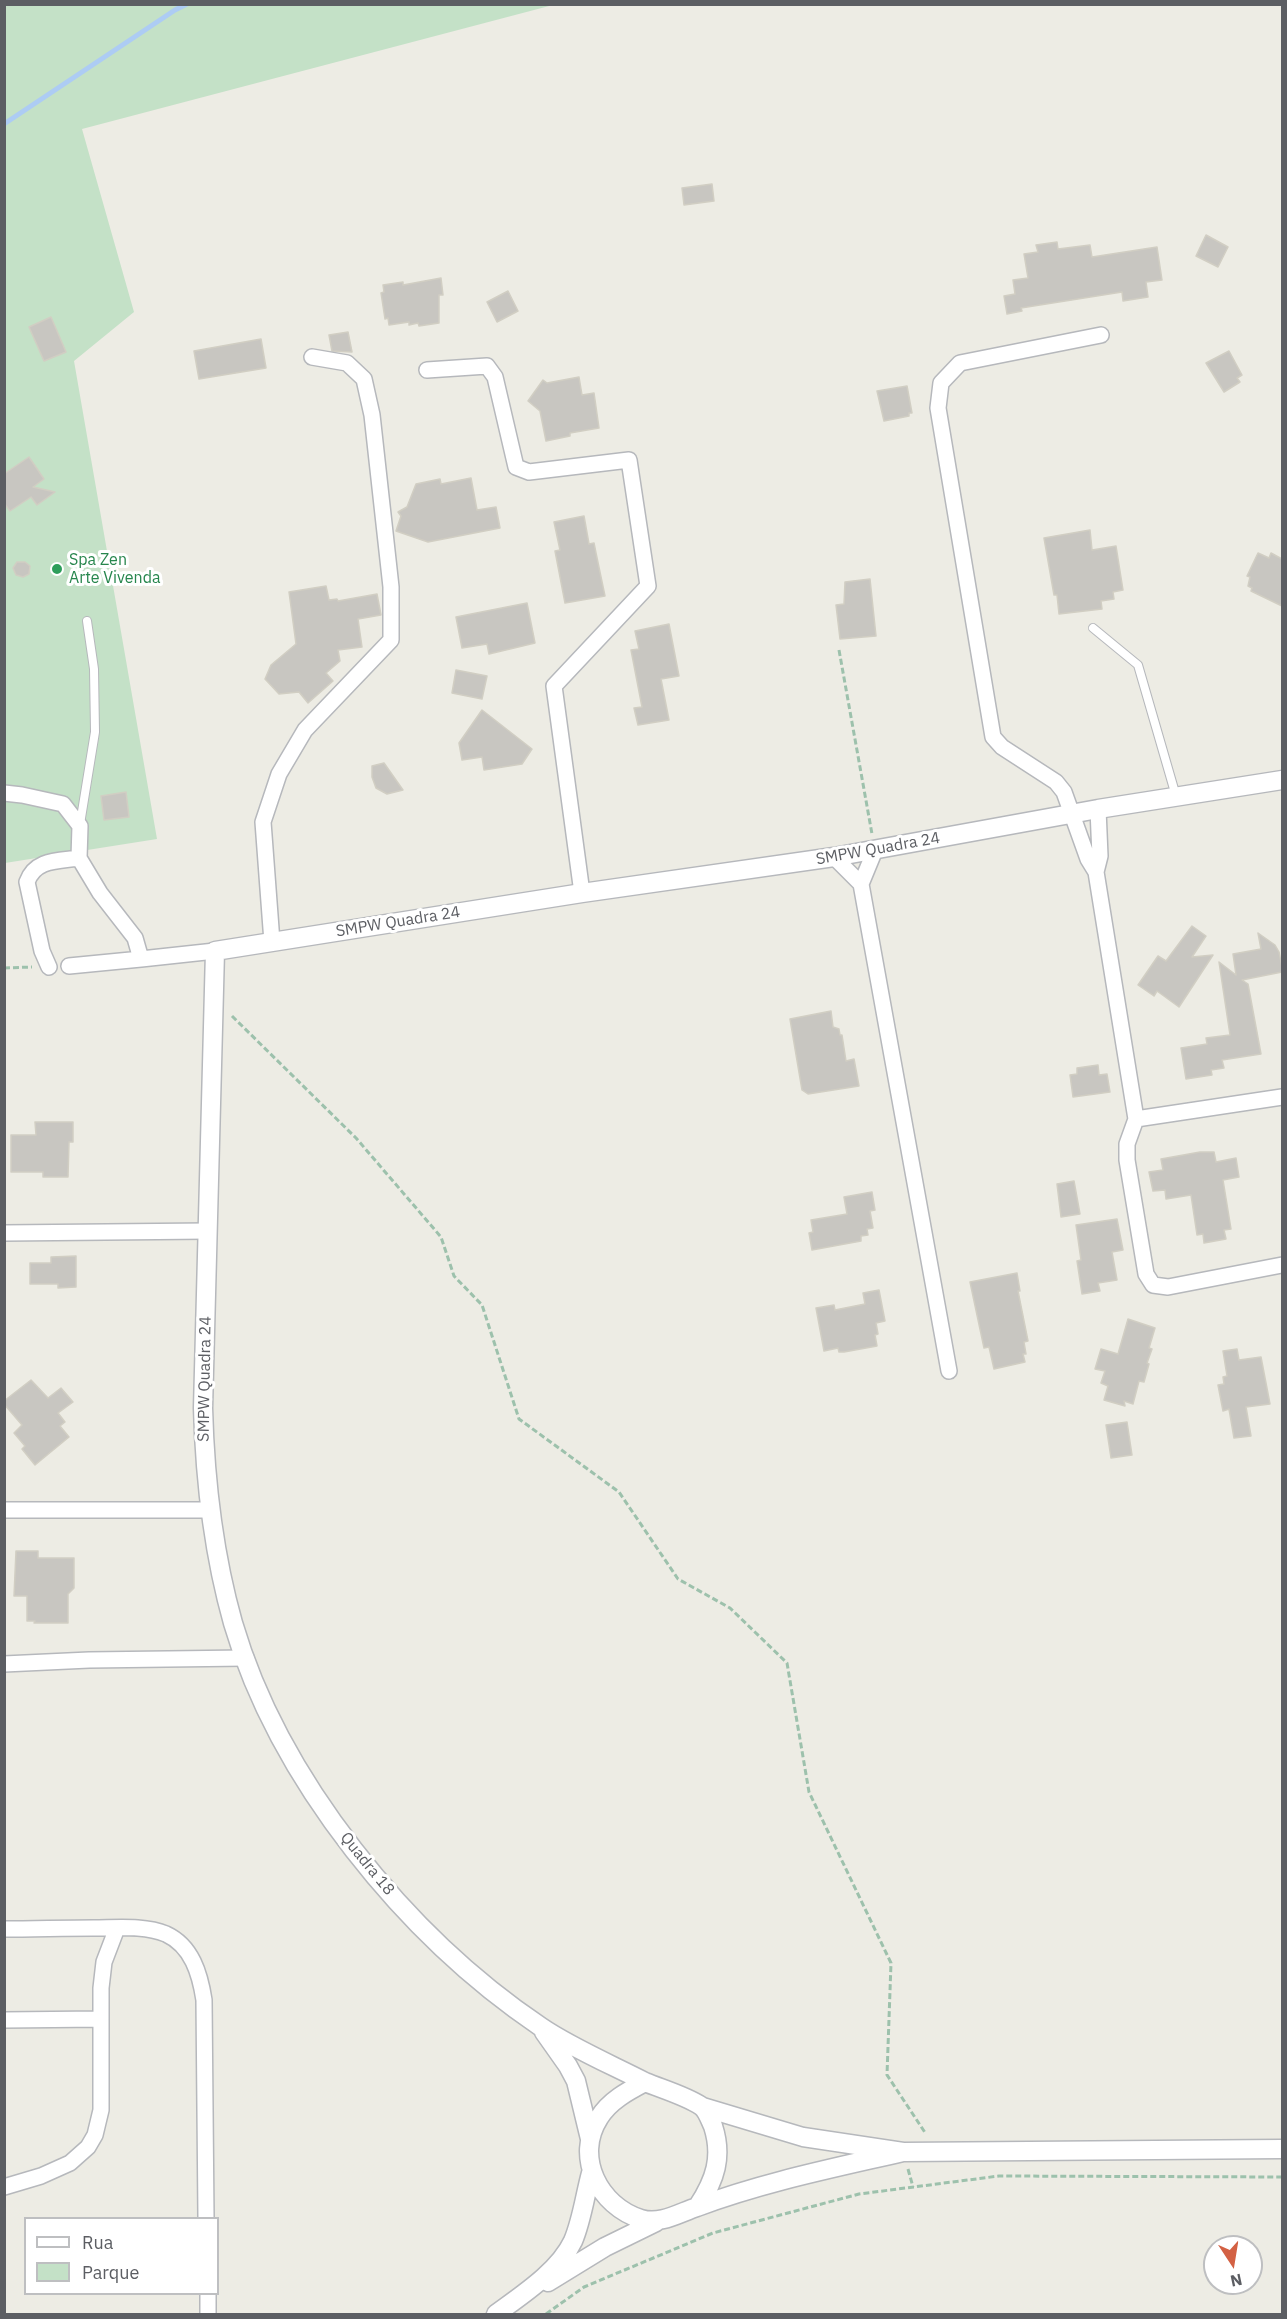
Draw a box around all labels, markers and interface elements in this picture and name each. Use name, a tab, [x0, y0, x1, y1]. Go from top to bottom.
place label: Spa Zen Arte Vivenda	[69, 550, 160, 588]
marker: Spa Zen Arte Vivenda	[50, 562, 64, 576]
street label: SMPW Quadra 24	[814, 829, 942, 869]
street label: SMPW Quadra 24	[334, 903, 462, 941]
street label: SMPW Quadra 24	[194, 1316, 216, 1442]
street label: Quadra 18	[336, 1829, 398, 1899]
legend	[24, 2217, 219, 2295]
text: Rua	[82, 2231, 113, 2254]
north arrow	[1203, 2235, 1263, 2295]
text: Parque	[82, 2261, 139, 2284]
text: N	[1229, 2270, 1244, 2292]

